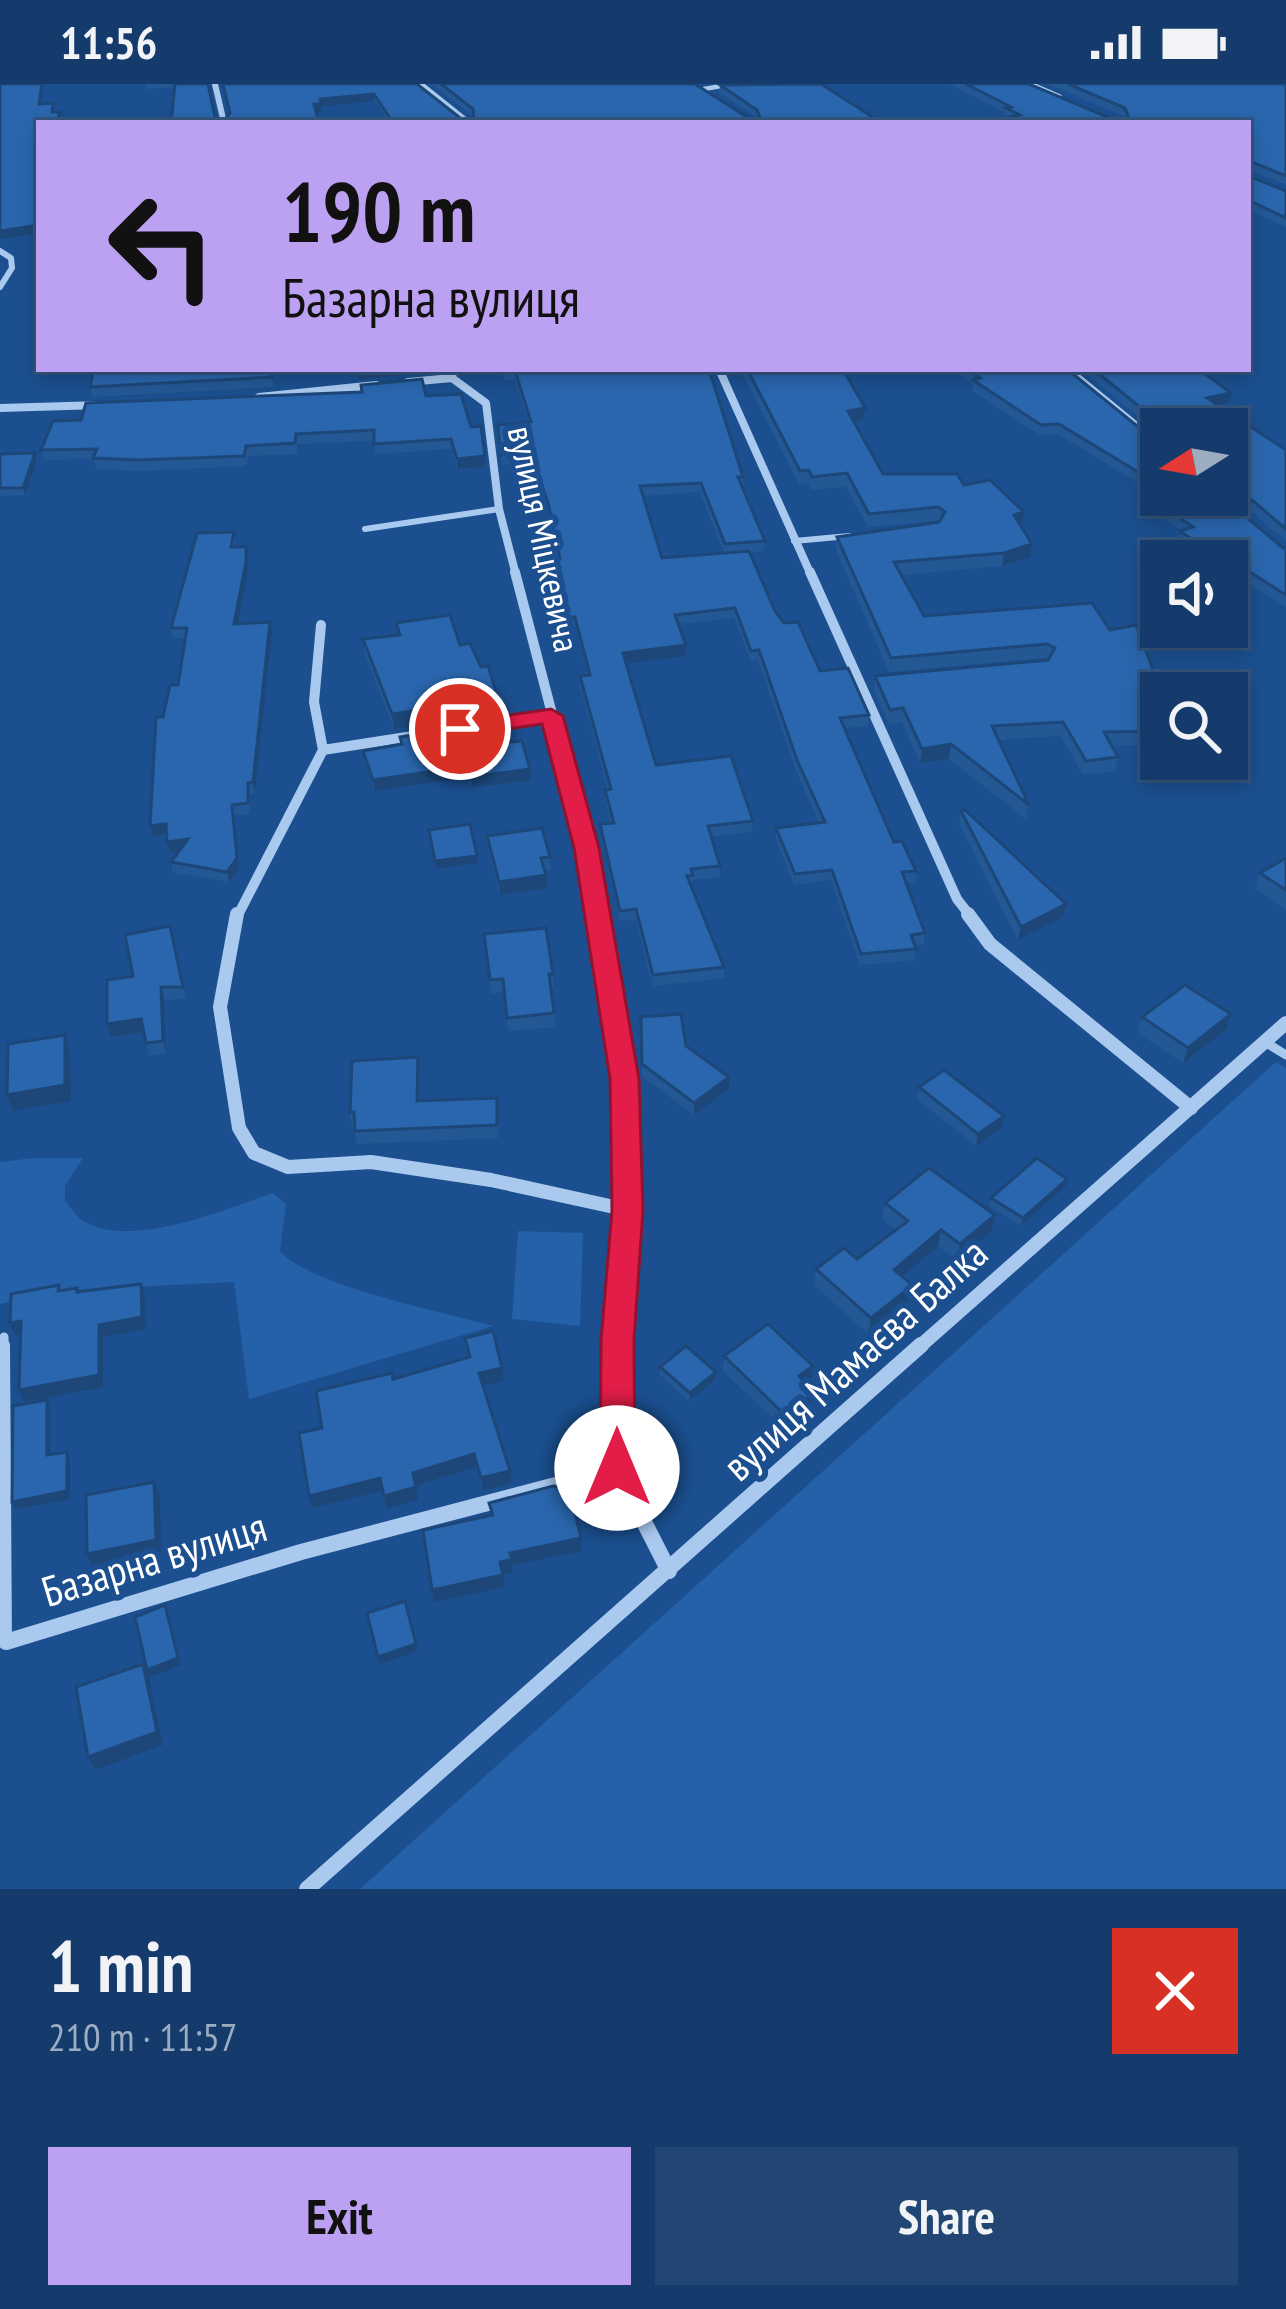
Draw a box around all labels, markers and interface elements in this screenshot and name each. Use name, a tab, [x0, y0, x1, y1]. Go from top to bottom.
text: 11:56	[60, 13, 157, 71]
text: 190 m	[282, 156, 475, 265]
icon: left	[84, 168, 240, 324]
text: Базарна вулиця	[282, 262, 580, 332]
north arrow	[1140, 408, 1248, 516]
map controls	[1140, 408, 1248, 780]
street label: вулиця Міцкевича	[498, 422, 591, 656]
button: sound	[1140, 540, 1248, 648]
button: search	[1140, 672, 1248, 780]
pin	[409, 678, 511, 780]
icon: arrive	[427, 696, 493, 762]
street label: вулиця Мамаєва Балка	[711, 1225, 999, 1492]
position arrow	[554, 1405, 680, 1531]
street label: Базарна вулиця	[35, 1498, 273, 1619]
text: 1 min	[48, 1919, 193, 2012]
button: close	[1112, 1928, 1238, 2054]
text: 210 m · 11:57	[48, 2011, 237, 2062]
button: Exit	[48, 2147, 631, 2285]
button: Share	[655, 2147, 1238, 2285]

